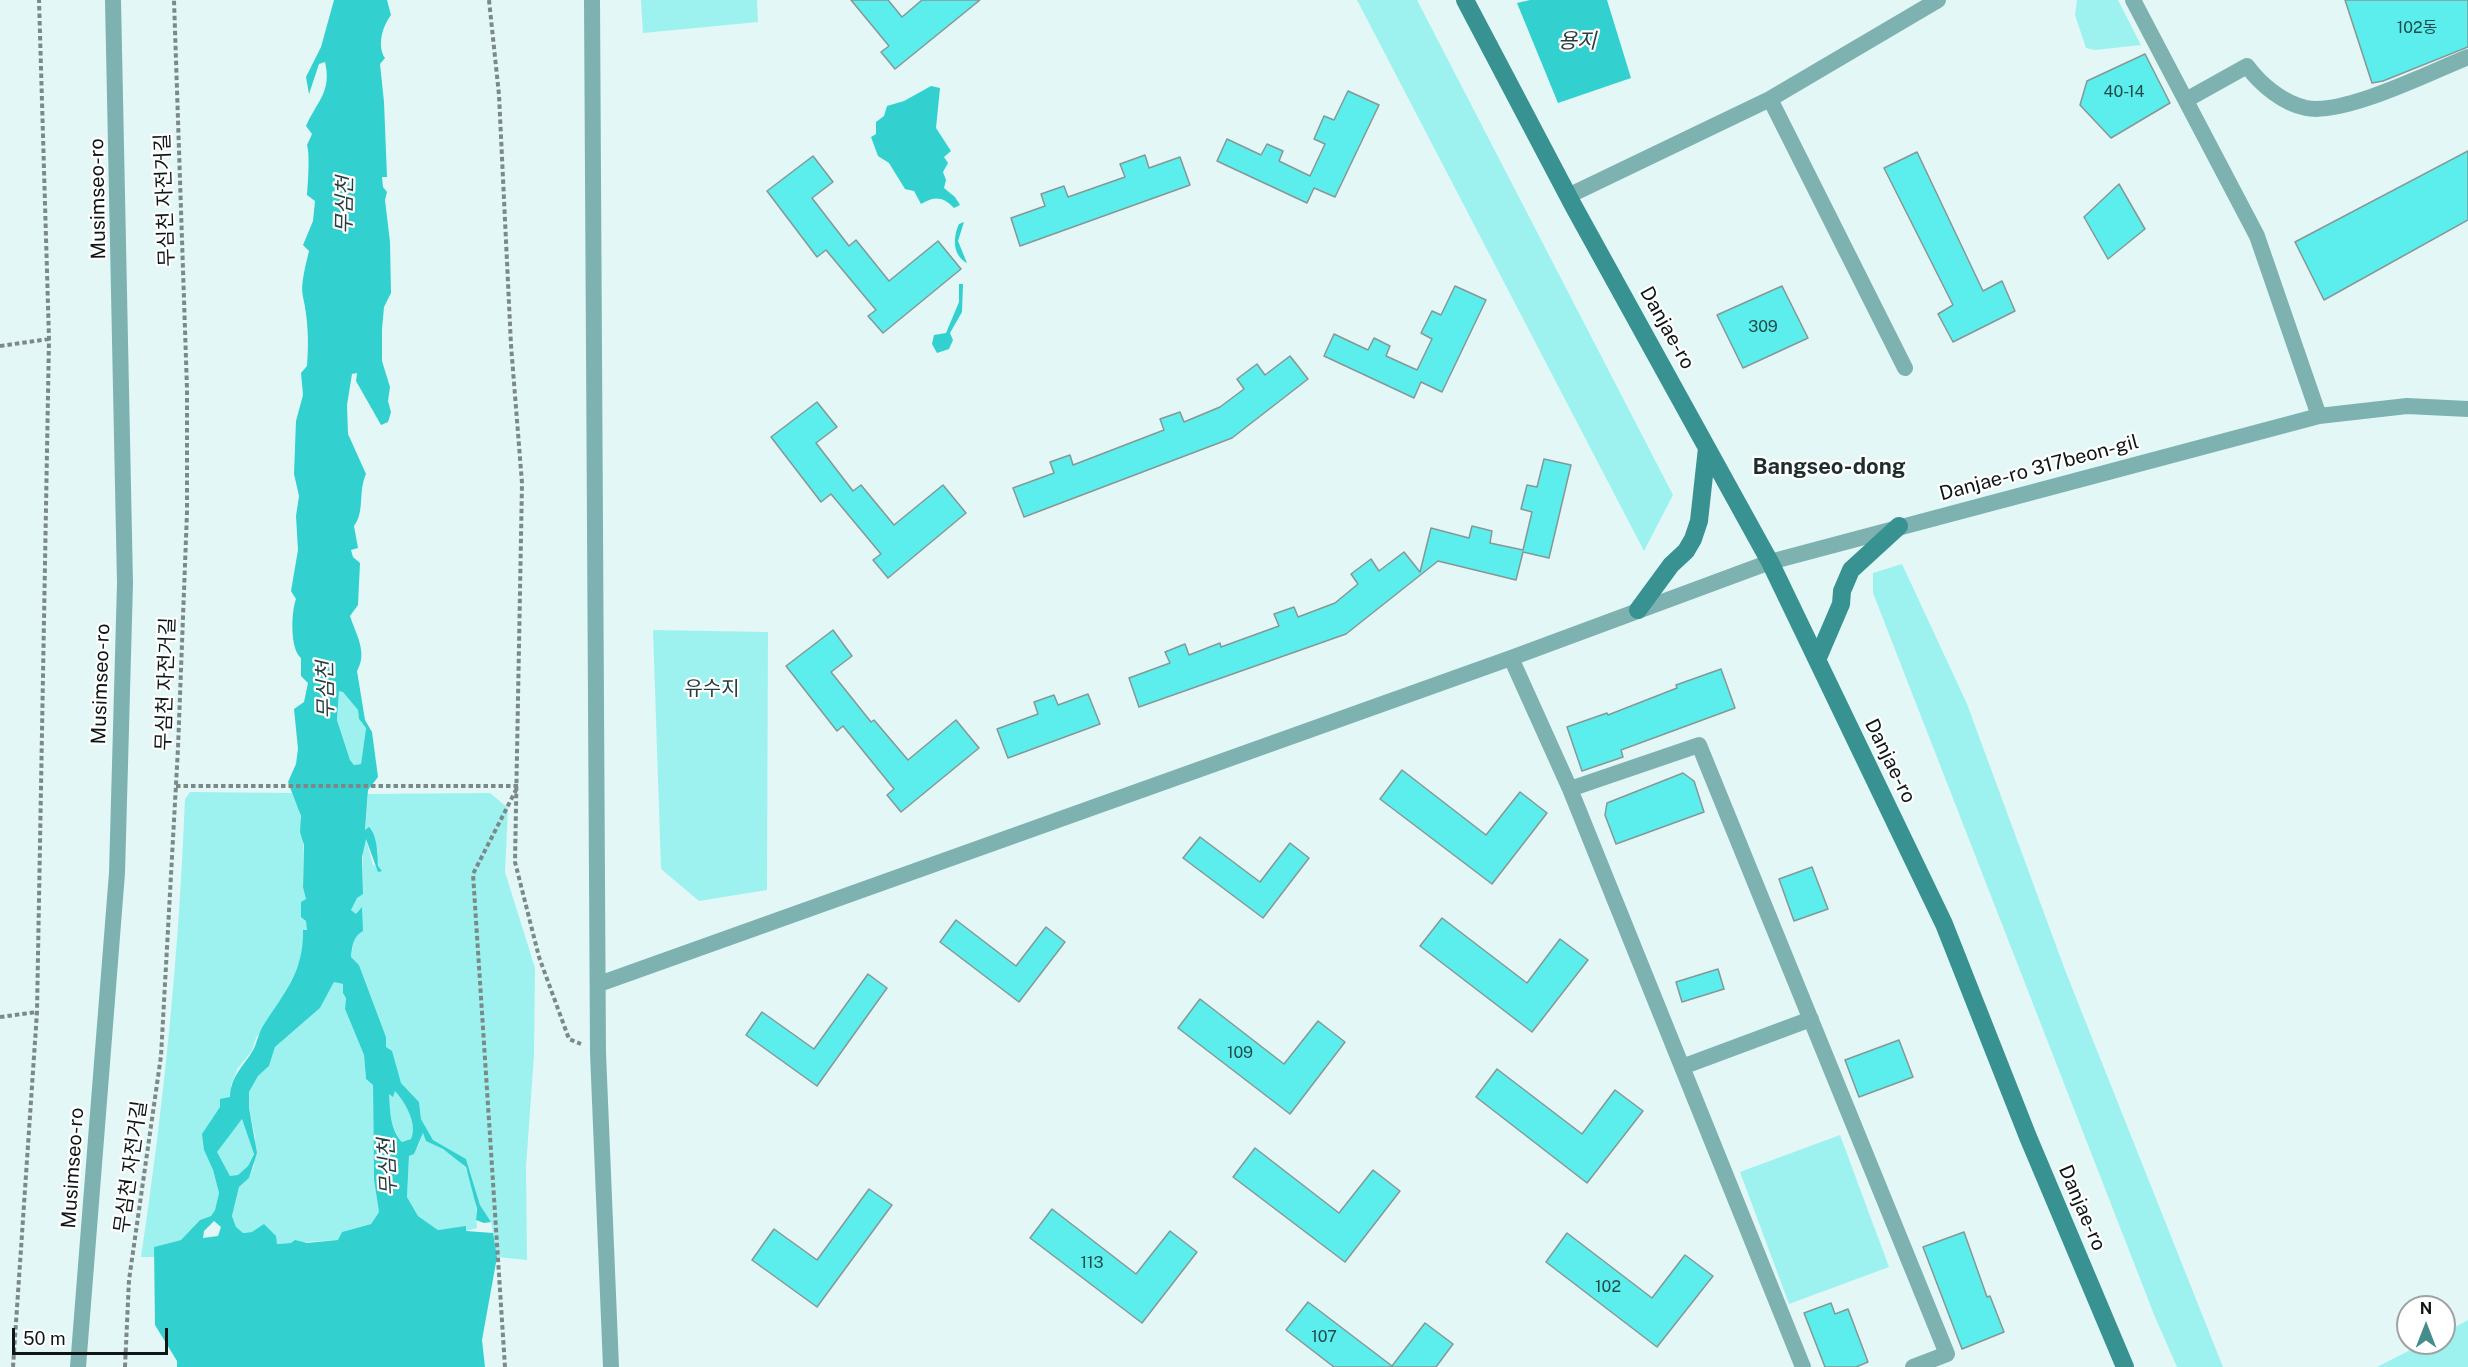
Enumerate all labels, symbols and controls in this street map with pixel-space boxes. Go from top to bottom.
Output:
house number: 102동 [2397,18,2437,38]
water label: 용지 [1558,29,1596,55]
house number: 40-14 [2103,82,2145,102]
street label: 무심천 자전거길 [151,133,179,267]
street label: Musimseo-ro [85,138,111,260]
water label: 무심천 [332,176,358,234]
street label: Danjae-ro [1634,282,1700,374]
house number: 309 [1748,317,1778,337]
street label: Danjae-ro 317beon-gil [1937,430,2141,506]
district label: Bangseo-dong [1752,454,1906,480]
street label: 무심천 자전거길 [152,617,180,751]
street label: Musimseo-ro [87,623,115,745]
water label: 무심천 [313,661,339,719]
park label: 유수지 [684,677,740,701]
street label: Danjae-ro [1859,715,1921,807]
house number: 109 [1227,1043,1253,1063]
street label: 무심천 자전거길 [110,1099,152,1235]
street label: Musimseo-ro [57,1107,89,1229]
water label: 무심천 [374,1137,402,1197]
street label: Danjae-ro [2053,1162,2111,1254]
house number: 113 [1080,1253,1104,1273]
house number: 102 [1595,1277,1621,1297]
north arrow [2396,1295,2456,1355]
text: N [2420,1299,2432,1318]
scale bar [15,1316,171,1354]
house number: 107 [1311,1327,1337,1347]
text: 50 m [23,1328,66,1349]

